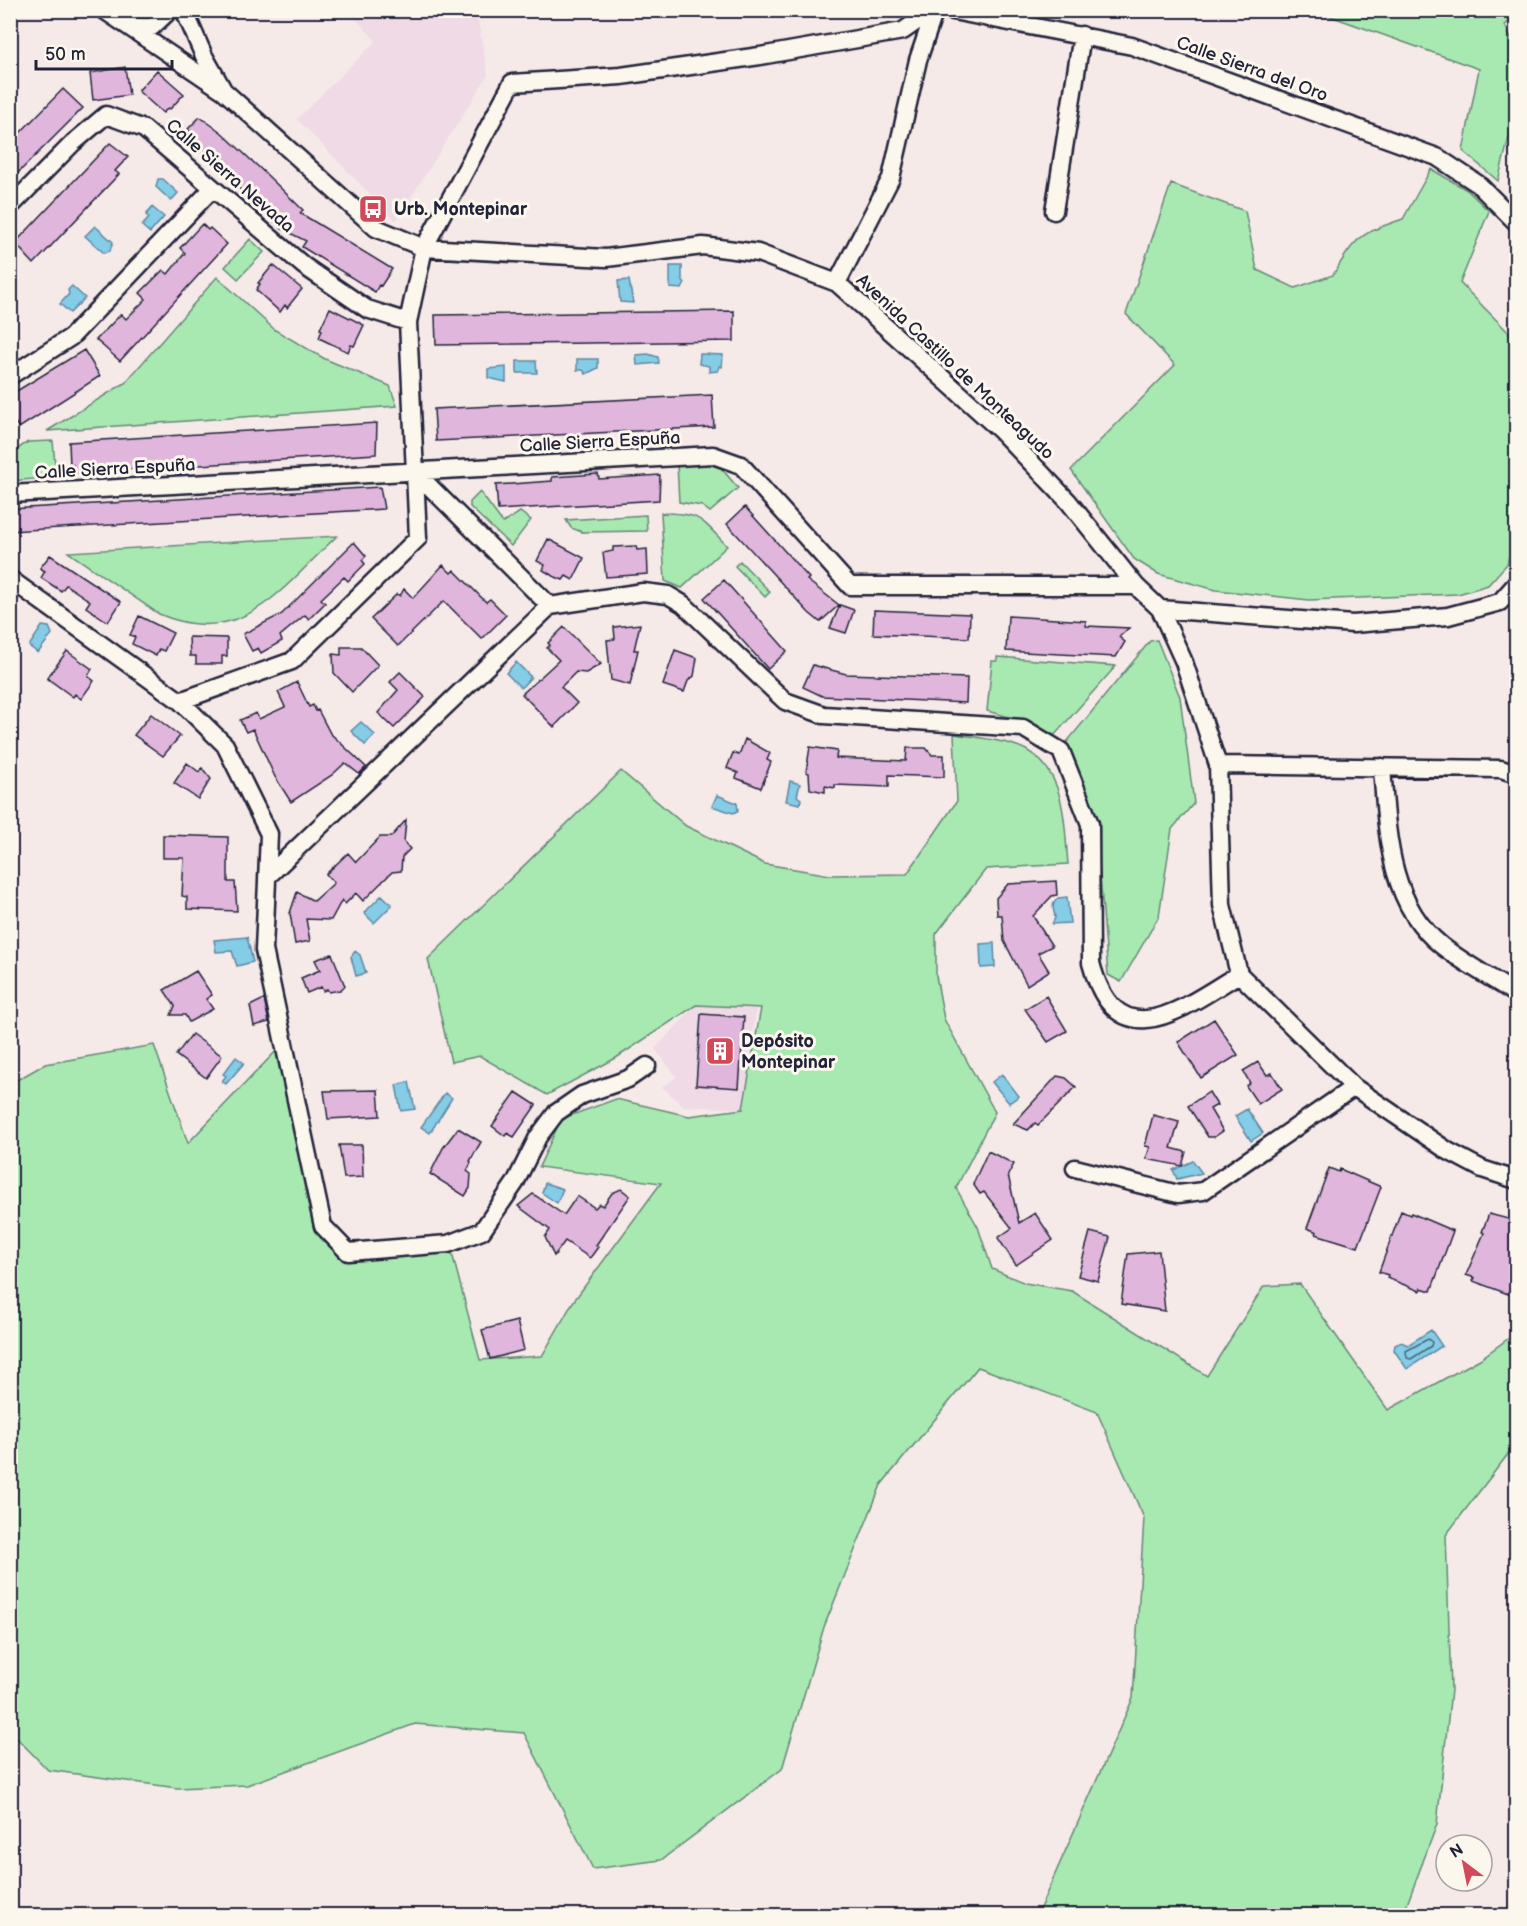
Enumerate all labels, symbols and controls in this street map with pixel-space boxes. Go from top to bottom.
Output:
street label: Calle Sierra del Oro [1173,32,1331,106]
scale bar [36,33,172,71]
text: 50 m [45,44,86,65]
street label: Calle Sierra Nevada [162,115,298,237]
bus stop icon: Urb. Montepinar [357,193,389,225]
place label: Urb. Montepinar [394,199,528,220]
street label: Avenida Castillo de Monteagudo [852,270,1058,464]
street label: Calle Sierra Espuña [519,427,681,457]
street label: Calle Sierra Espuña [34,454,196,484]
place label: Depósito Montepinar [741,1031,836,1073]
building icon: Depósito Montepinar [704,1035,736,1067]
north arrow [1434,1833,1494,1893]
text: N [1447,1840,1467,1863]

